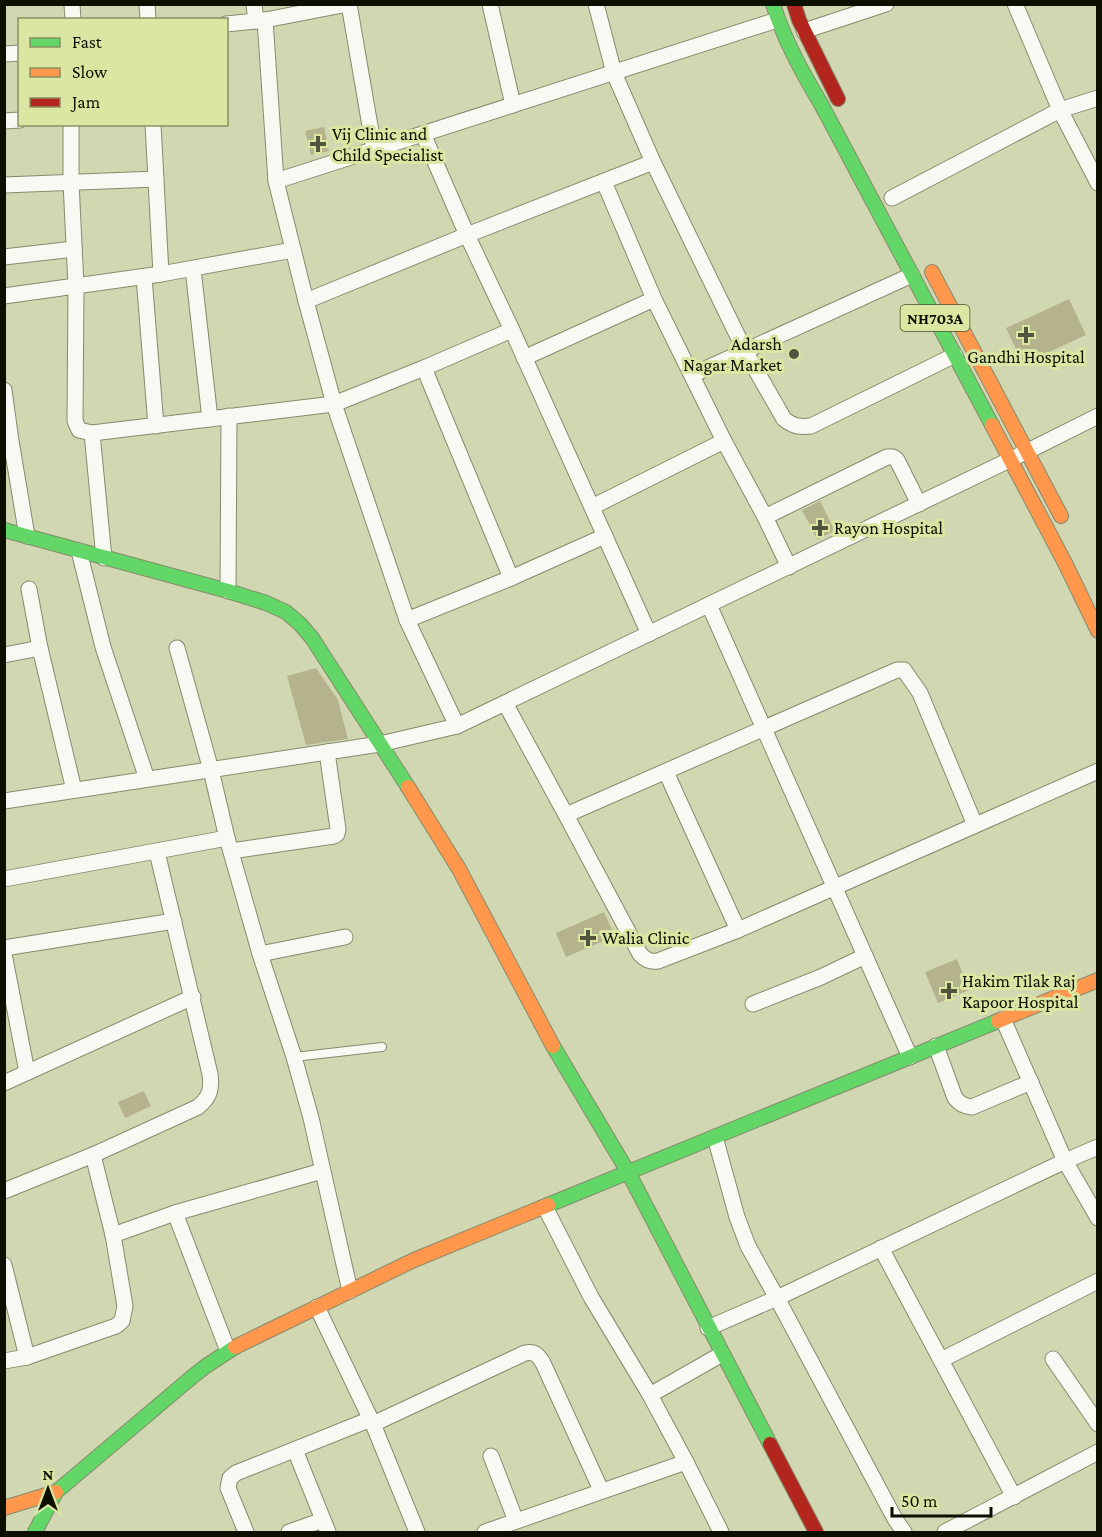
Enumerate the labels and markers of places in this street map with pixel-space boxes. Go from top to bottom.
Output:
place label: Vij Clinic and Child Specialist [332,124,444,165]
marker: Vij Clinic and Child Specialist [309,135,327,153]
marker: Gandhi Hospital [1017,326,1035,344]
place label: Adarsh Nagar Market [683,334,783,375]
marker: Adarsh Nagar Market [787,347,801,361]
place label: Gandhi Hospital [967,347,1085,367]
place label: Rayon Hospital [834,518,943,538]
marker: Rayon Hospital [811,519,829,537]
place label: Walia Clinic [602,928,690,948]
marker: Walia Clinic [579,929,597,947]
place label: Hakim Tilak Raj Kapoor Hospital [962,971,1079,1012]
marker: Hakim Tilak Raj Kapoor Hospital [940,982,958,1000]

